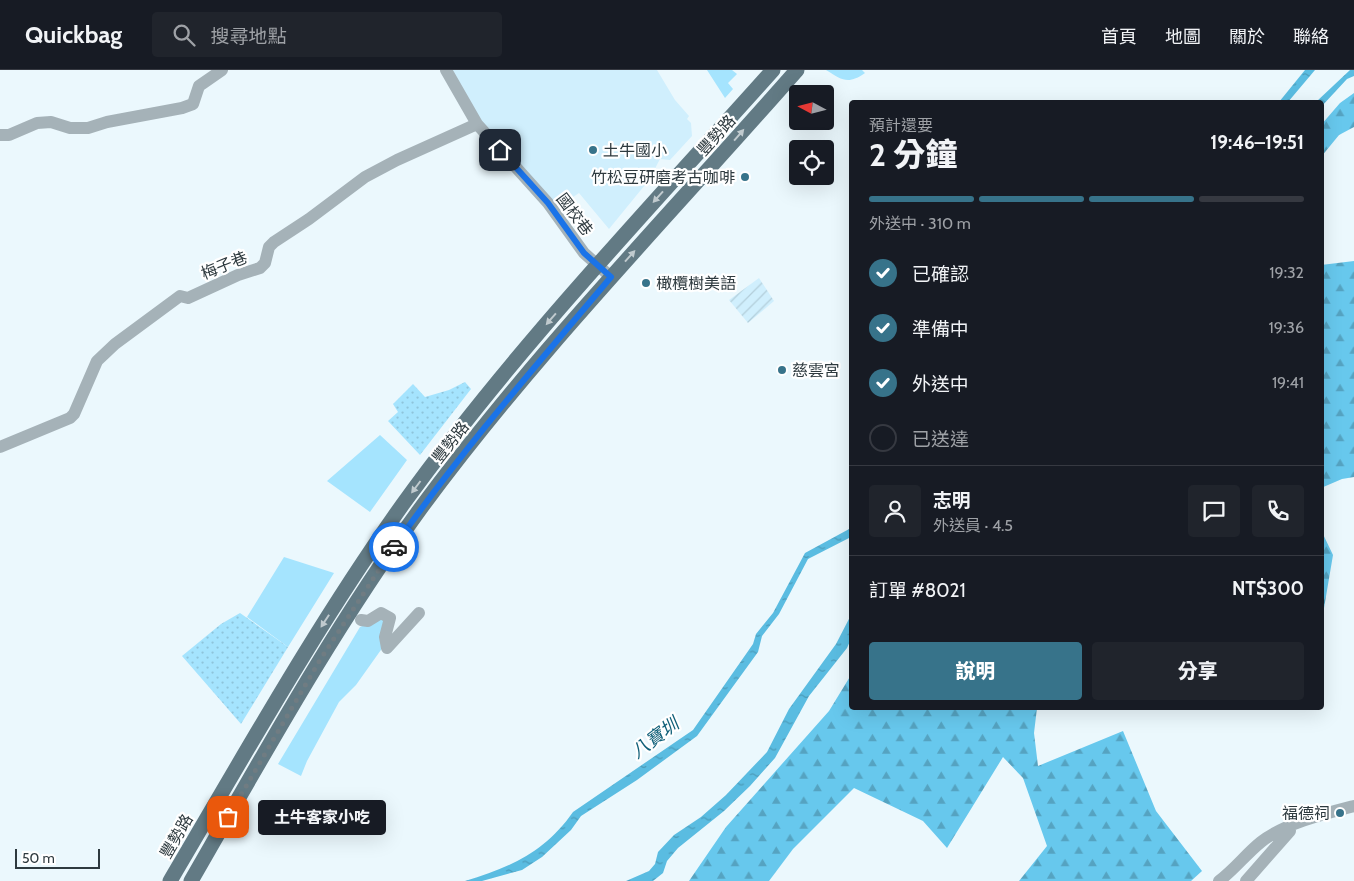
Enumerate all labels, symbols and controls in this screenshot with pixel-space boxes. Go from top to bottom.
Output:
search box [152,12,502,57]
text: Quickbag [25,20,122,49]
icon: search [170,21,198,49]
text: 搜尋地點 [210,25,286,48]
text: 首頁 [1101,26,1137,48]
text: 地圖 [1165,26,1201,48]
text: 關於 [1229,26,1265,48]
text: 聯絡 [1293,26,1329,48]
north arrow [789,85,834,130]
map controls [789,85,834,185]
street label: 豐勢路 [693,111,739,160]
text: 預計還要 [869,116,933,135]
pin [479,129,521,171]
one-way arrow [734,129,745,142]
text: 19:46–19:51 [1210,131,1304,154]
text: 2 分鐘 [869,135,957,174]
icon: home [486,136,514,164]
button: locate [789,140,834,185]
place label: 土牛國小 [603,141,667,160]
marker: 土牛國小 [587,144,599,156]
place label: 竹松豆研磨考古咖啡 [591,168,735,187]
marker: 竹松豆研磨考古咖啡 [739,171,751,183]
street label: 國校巷 [553,189,597,239]
one-way arrow [652,191,664,203]
text: 外送中 · 310 m [869,214,971,233]
street label: 梅子巷 [198,248,250,283]
one-way arrow [624,250,636,262]
icon: check [869,259,897,287]
text: 已確認 [912,263,969,286]
text: 19:32 [1269,263,1304,282]
place label: 橄欖樹美語 [656,274,736,293]
marker: 橄欖樹美語 [640,277,652,289]
one-way arrow [545,313,556,326]
icon: check [869,314,897,342]
text: 準備中 [912,318,969,341]
text: 19:36 [1269,318,1304,337]
place label: 慈雲宮 [792,361,840,380]
marker: 慈雲宮 [776,364,788,376]
icon: check [869,369,897,397]
text: 外送中 [912,373,969,396]
text: 19:41 [1272,373,1304,392]
street label: 豐勢路 [428,418,473,467]
text: 已送達 [912,428,969,451]
one-way arrow [411,480,421,494]
button: person [869,485,921,537]
button: chat [1188,485,1240,537]
button: phone [1252,485,1304,537]
text: 志明 [933,489,971,512]
text: 外送員 · 4.5 [933,516,1013,535]
courier [369,522,419,572]
icon: car [380,533,408,561]
text: NT$300 [1232,577,1304,600]
text: 訂單 #8021 [869,579,966,602]
one-way arrow [320,615,330,628]
button: 說明 [869,642,1082,700]
button: 分享 [1092,642,1304,700]
water label: 八寶圳 [627,711,686,763]
pin [207,796,249,838]
callout: 土牛客家小吃 [258,800,386,834]
icon: bag [214,803,242,831]
place label: 福德祠 [1282,804,1330,823]
marker: 福德祠 [1334,807,1346,819]
text: 土牛客家小吃 [274,808,370,827]
street label: 豐勢路 [156,811,197,862]
scale bar [15,846,100,869]
text: 50 m [22,849,55,867]

